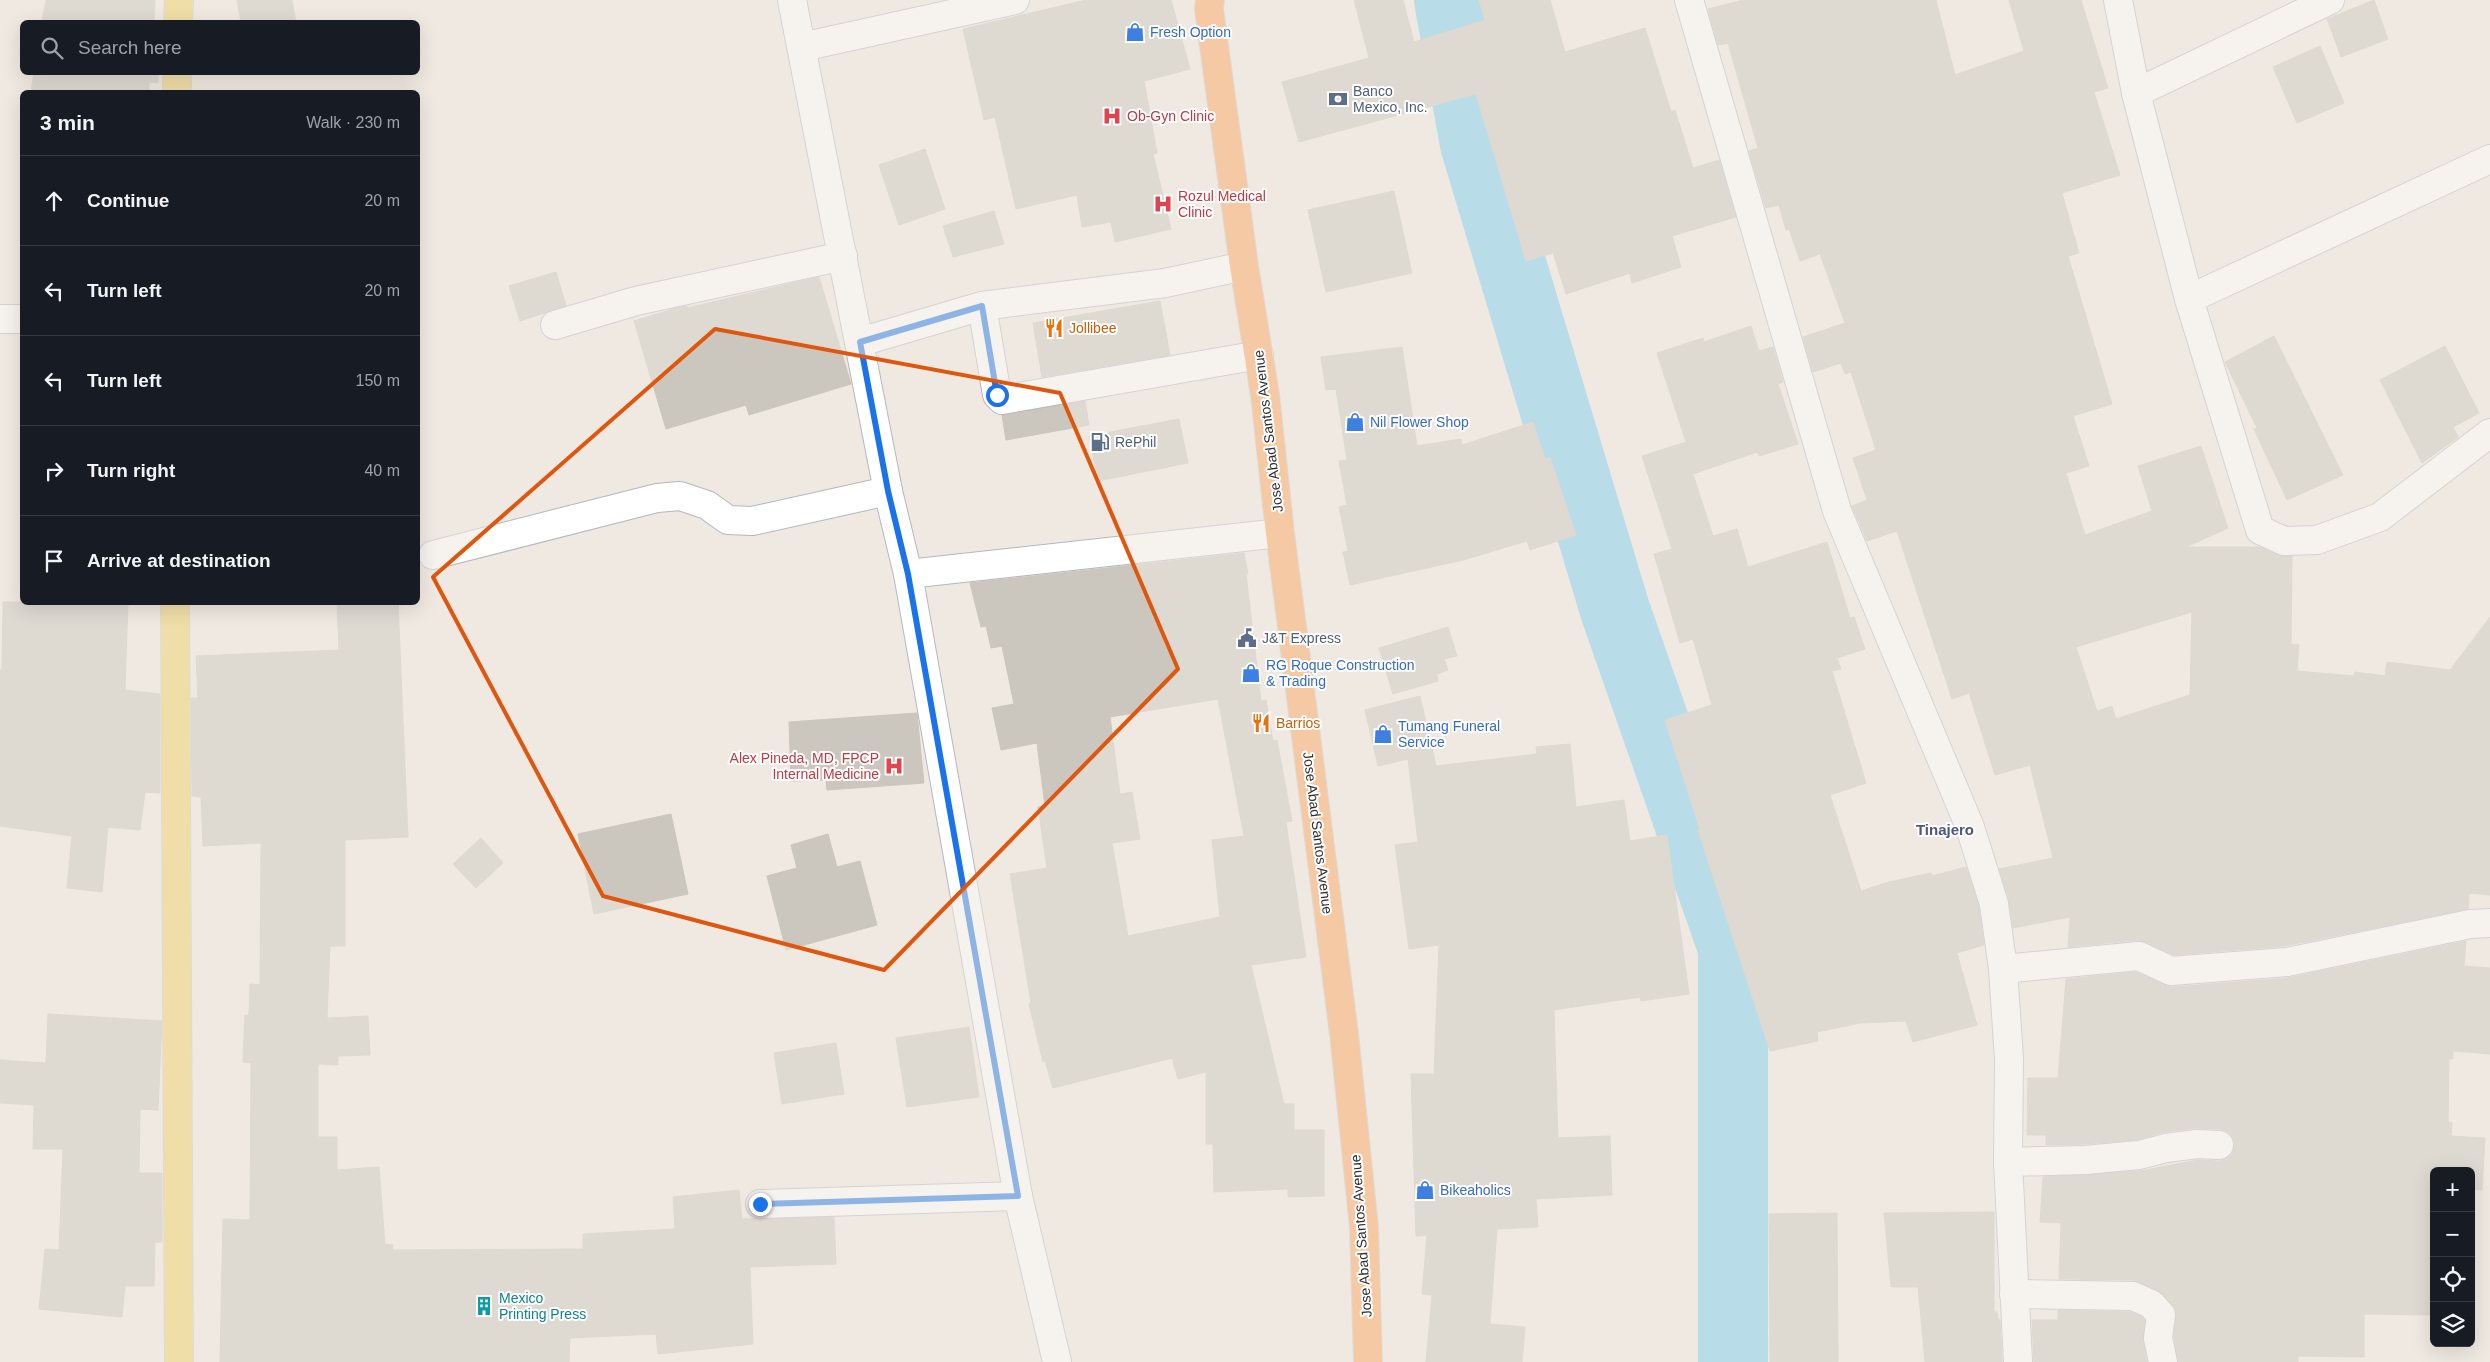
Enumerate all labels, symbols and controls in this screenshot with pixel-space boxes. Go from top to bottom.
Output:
search box [20,20,420,75]
shop icon: Fresh Option [1124,21,1146,43]
place label: Fresh Option [1150,24,1231,40]
icon: search [38,34,66,62]
text: Search here [78,37,182,58]
place label: Banco Mexico, Inc. [1353,83,1428,115]
bank icon: Banco Mexico, Inc. [1327,88,1349,110]
hospital icon: Ob-Gyn Clinic [1101,105,1123,127]
place label: Ob-Gyn Clinic [1127,108,1214,124]
text: 3 min [40,111,95,134]
text: Walk · 230 m [306,114,400,131]
icon: ahead [40,187,68,215]
place label: Rozul Medical Clinic [1178,188,1266,220]
text: Continue [87,190,169,211]
text: 20 m [364,192,400,209]
hospital icon: Rozul Medical Clinic [1152,193,1174,215]
icon: left [40,277,68,305]
text: Turn left [87,280,162,301]
text: 20 m [364,282,400,299]
restaurant icon: Jollibee [1043,317,1065,339]
place label: Jollibee [1069,320,1117,336]
street label: Jose Abad Santos Avenue [1250,349,1286,513]
icon: left [40,367,68,395]
text: Turn left [87,370,162,391]
text: 150 m [356,372,400,389]
route start [986,384,1009,407]
shop icon: Nil Flower Shop [1344,411,1366,433]
place label: Nil Flower Shop [1370,414,1469,430]
fuel station icon: RePhil [1089,431,1111,453]
place label: RePhil [1115,434,1156,450]
icon: right [40,457,68,485]
text: Turn right [87,460,175,481]
text: 40 m [364,462,400,479]
icon: arrive [40,547,68,575]
text: Arrive at destination [87,550,271,571]
public building icon: J&T Express [1236,627,1258,649]
place label: J&T Express [1262,630,1341,646]
place label: RG Roque Construction & Trading [1266,657,1415,689]
shop icon: RG Roque Construction & Trading [1240,662,1262,684]
restaurant icon: Barrios [1250,712,1272,734]
place label: Barrios [1276,715,1320,731]
place label: Tumang Funeral Service [1398,718,1500,750]
shop icon: Tumang Funeral Service [1372,723,1394,745]
place label: Alex Pineda, MD, FPCP Internal Medicine [730,750,879,782]
street label: Jose Abad Santos Avenue [1300,751,1336,915]
hospital icon: Alex Pineda, MD, FPCP Internal Medicine [883,755,905,777]
district label: Tinajero [1916,821,1974,838]
street label: Jose Abad Santos Avenue [1347,1154,1375,1318]
map controls [2430,1167,2475,1347]
button: + [2430,1167,2475,1212]
shop icon: Bikeaholics [1414,1179,1436,1201]
place label: Bikeaholics [1440,1182,1511,1198]
route end [749,1193,772,1216]
button: − [2430,1212,2475,1257]
button: locate [2430,1257,2475,1302]
place label: Mexico Printing Press [499,1290,586,1322]
building icon: Mexico Printing Press [473,1295,495,1317]
button: layers [2430,1302,2475,1347]

